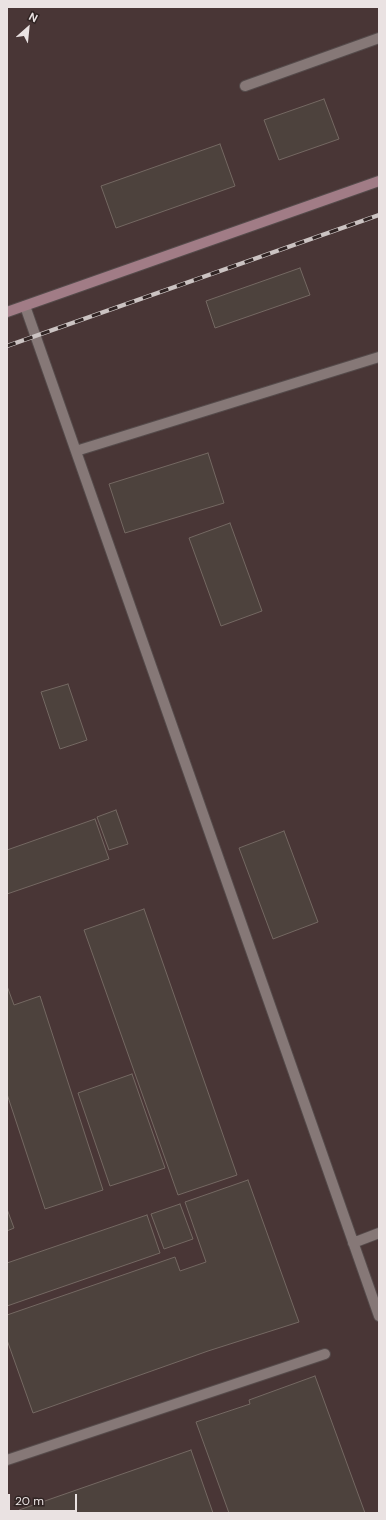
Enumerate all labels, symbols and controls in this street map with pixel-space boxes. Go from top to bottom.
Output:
north arrow [8,8,48,48]
text: N [27,9,40,25]
scale bar [10,1486,79,1512]
text: 20 m [15,1493,44,1509]

